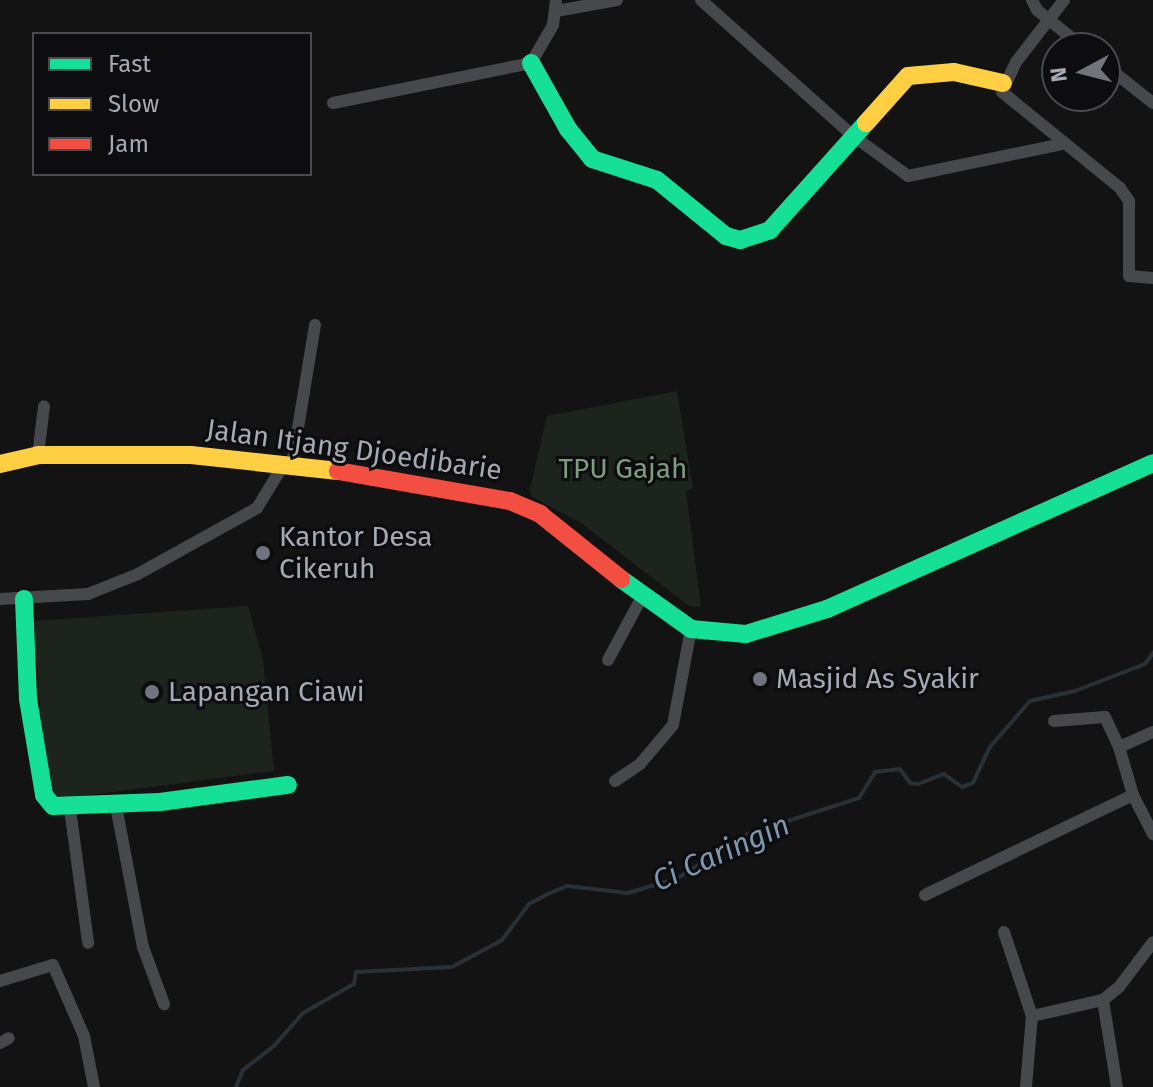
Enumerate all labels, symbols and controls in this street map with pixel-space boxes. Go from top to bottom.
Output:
legend [32,32,312,176]
north arrow [1041,32,1121,112]
text: Fast [108,50,151,78]
text: N [1044,66,1073,84]
text: Slow [108,90,159,118]
text: Jam [108,130,149,158]
street label: Jalan Itjang Djoedibarie [204,413,504,487]
park label: TPU Gajah [559,452,687,486]
place label: Kantor Desa Cikeruh [279,520,433,586]
marker: Kantor Desa Cikeruh [254,544,272,562]
place label: Masjid As Syakir [776,662,979,696]
marker: Masjid As Syakir [751,670,769,688]
place label: Lapangan Ciawi [168,675,365,709]
marker: Lapangan Ciawi [143,683,161,701]
water label: Ci Caringin [647,807,795,899]

